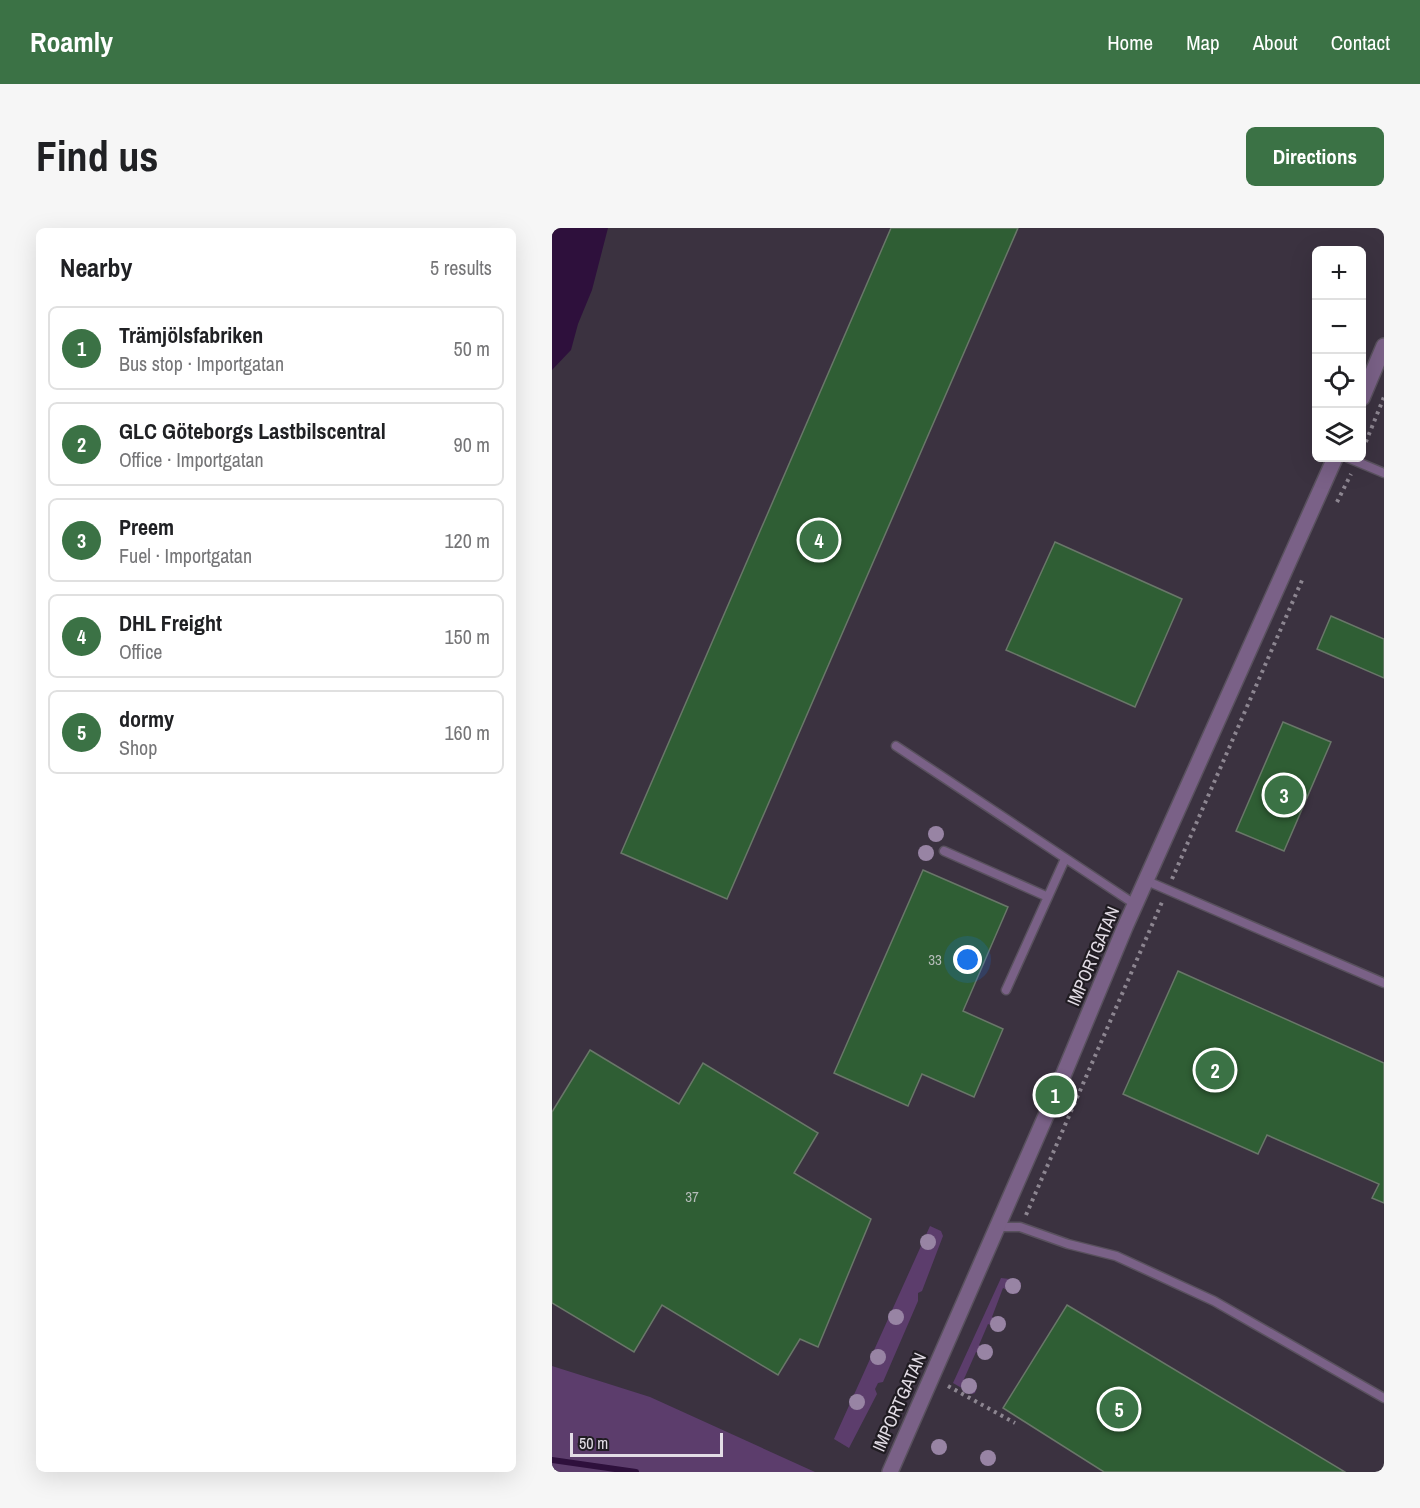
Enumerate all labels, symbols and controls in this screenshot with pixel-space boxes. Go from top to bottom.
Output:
text: Roamly [30,23,113,61]
text: Home [1107,28,1153,57]
text: Map [1186,28,1220,57]
text: About [1253,28,1298,57]
text: Contact [1331,28,1390,57]
button: Directions [1246,127,1384,186]
text: Find us [36,128,158,184]
map controls [1312,246,1366,462]
button: + [1312,246,1366,300]
text: Nearby [60,250,132,285]
text: 5 results [430,254,492,281]
button: − [1312,300,1366,354]
text: Trämjölsfabriken [119,320,263,350]
text: 1 [77,335,86,362]
text: 50 m [454,335,490,362]
text: Bus stop · Importgatan [119,350,284,377]
button: locate [1312,354,1366,408]
button: layers [1312,408,1366,462]
text: GLC Göteborgs Lastbilscentral [119,416,386,446]
text: 2 [77,431,86,458]
text: 90 m [454,431,490,458]
text: Office · Importgatan [119,446,264,473]
text: Preem [119,512,174,542]
pin: 4 [800,518,838,562]
text: 3 [77,527,86,554]
text: 120 m [444,527,490,554]
text: Fuel · Importgatan [119,542,252,569]
text: DHL Freight [119,608,222,638]
text: 4 [77,623,86,650]
text: 150 m [444,623,490,650]
text: Office [119,638,162,665]
text: dormy [119,704,174,734]
text: 5 [77,719,86,746]
text: 160 m [444,719,490,746]
text: Shop [119,734,157,761]
pin: 3 [1264,772,1304,818]
street label: IMPORTGATAN [1061,902,1125,1010]
your location [953,945,982,974]
house number: 33 [928,949,942,970]
pin: 2 [1196,1048,1234,1092]
pin: 1 [1036,1072,1074,1118]
house number: 37 [685,1186,699,1207]
street label: IMPORTGATAN [866,1349,932,1455]
pin: 5 [1100,1386,1138,1432]
scale bar [570,1430,723,1458]
text: 50 m [579,1432,608,1454]

